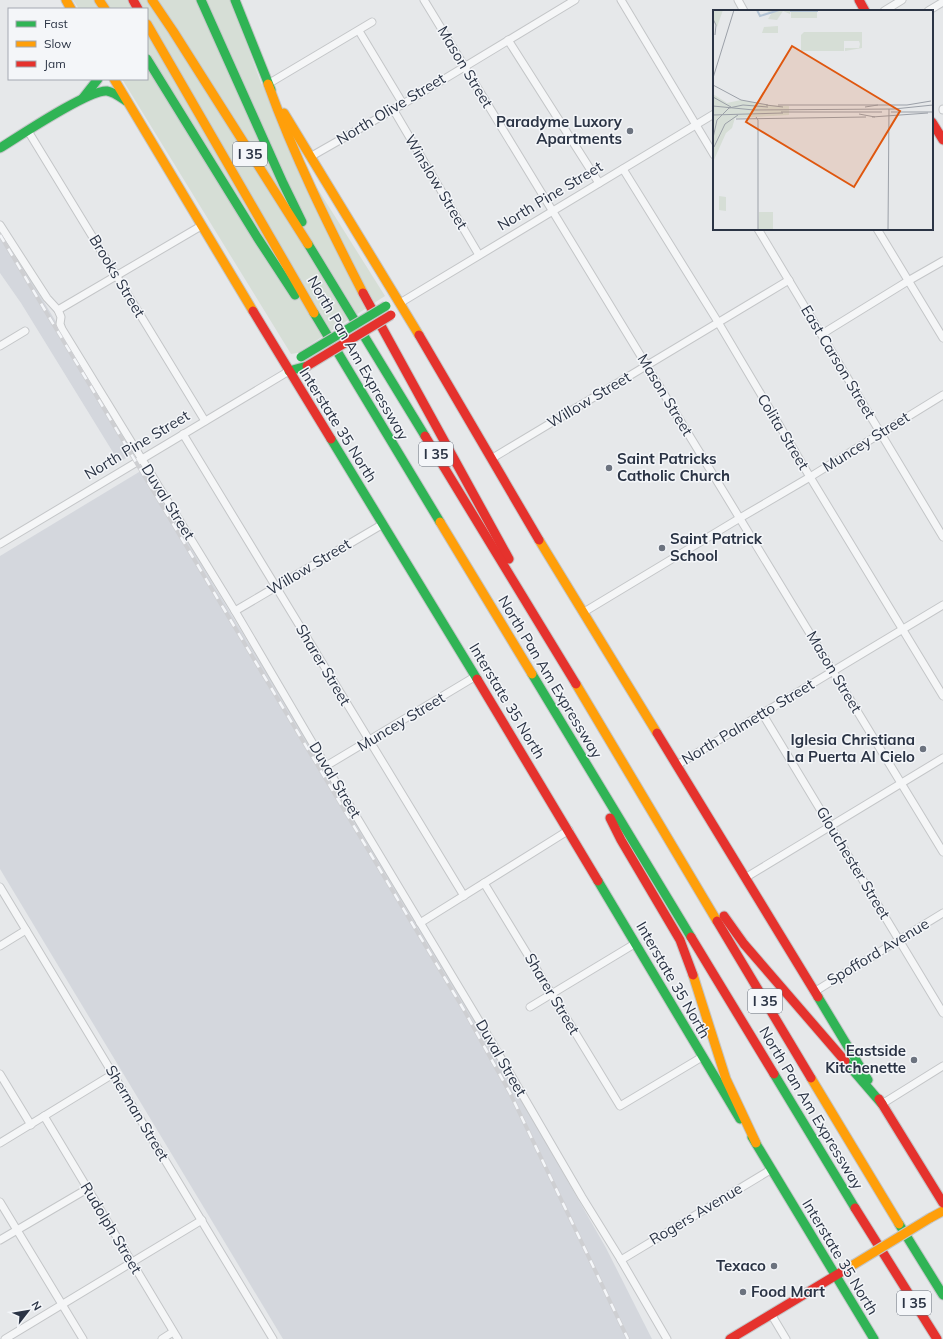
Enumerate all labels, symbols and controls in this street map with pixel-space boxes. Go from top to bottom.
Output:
legend [8,8,148,80]
inset map [713,10,933,230]
text: Fast [44,16,68,31]
street label: Mason Street [434,22,497,111]
text: Slow [44,36,72,51]
text: Jam [44,56,66,71]
street label: North Olive Street [333,69,449,149]
place label: Paradyme Luxory Apartments [496,112,623,148]
marker: Paradyme Luxory Apartments [625,126,635,136]
street label: Winslow Street [401,131,472,232]
road number: I 35 [233,142,267,166]
street label: North Pine Street [494,157,606,234]
street label: Brooks Street [85,231,150,321]
street label: North Pan Am Expressway [304,272,413,443]
street label: East Carson Street [797,302,880,422]
street label: Mason Street [634,350,697,439]
street label: Interstate 35 North [295,364,381,486]
street label: Willow Street [543,367,634,432]
street label: Colita Street [753,390,813,473]
street label: North Pine Street [81,406,193,483]
street label: Muncey Street [819,407,913,476]
road number: I 35 [419,442,453,466]
place label: Saint Patricks Catholic Church [617,449,730,485]
street label: Duval Street [138,460,199,543]
marker: Saint Patricks Catholic Church [604,463,614,473]
place label: Saint Patrick School [670,529,763,565]
street label: Willow Street [263,534,354,599]
marker: Saint Patrick School [657,543,667,553]
street label: North Pan Am Expressway [494,592,607,762]
street label: Sharer Street [292,621,355,709]
street label: Mason Street [803,627,866,716]
street label: Interstate 35 North [465,639,550,762]
street label: North Palmetto Street [678,675,817,769]
street label: Muncey Street [353,688,448,755]
place label: Iglesia Christiana La Puerta Al Cielo [786,730,915,766]
street label: Duval Street [305,738,366,821]
marker: Iglesia Christiana La Puerta Al Cielo [918,744,928,754]
street label: Glouchester Street [812,803,894,922]
street label: Spofford Avenue [823,914,932,989]
street label: Interstate 35 North [632,918,715,1042]
street label: Sharer Street [521,950,584,1038]
road number: I 35 [748,989,782,1013]
street label: Duval Street [472,1016,531,1100]
street label: North Pan Am Expressway [755,1023,868,1193]
place label: Eastside Kitchenette [825,1041,906,1077]
marker: Eastside Kitchenette [909,1055,919,1065]
street label: Sherman Street [101,1062,173,1164]
street label: Rogers Avenue [646,1178,746,1249]
street label: Rudolph Street [77,1179,146,1277]
street label: Interstate 35 North [798,1195,883,1318]
place label: Texaco [716,1256,766,1275]
marker: Texaco [769,1261,779,1271]
place label: Food Mart [751,1282,825,1301]
marker: Food Mart [738,1287,748,1297]
north arrow [8,1291,48,1331]
road number: I 35 [897,1291,931,1315]
text: N [28,1299,45,1313]

